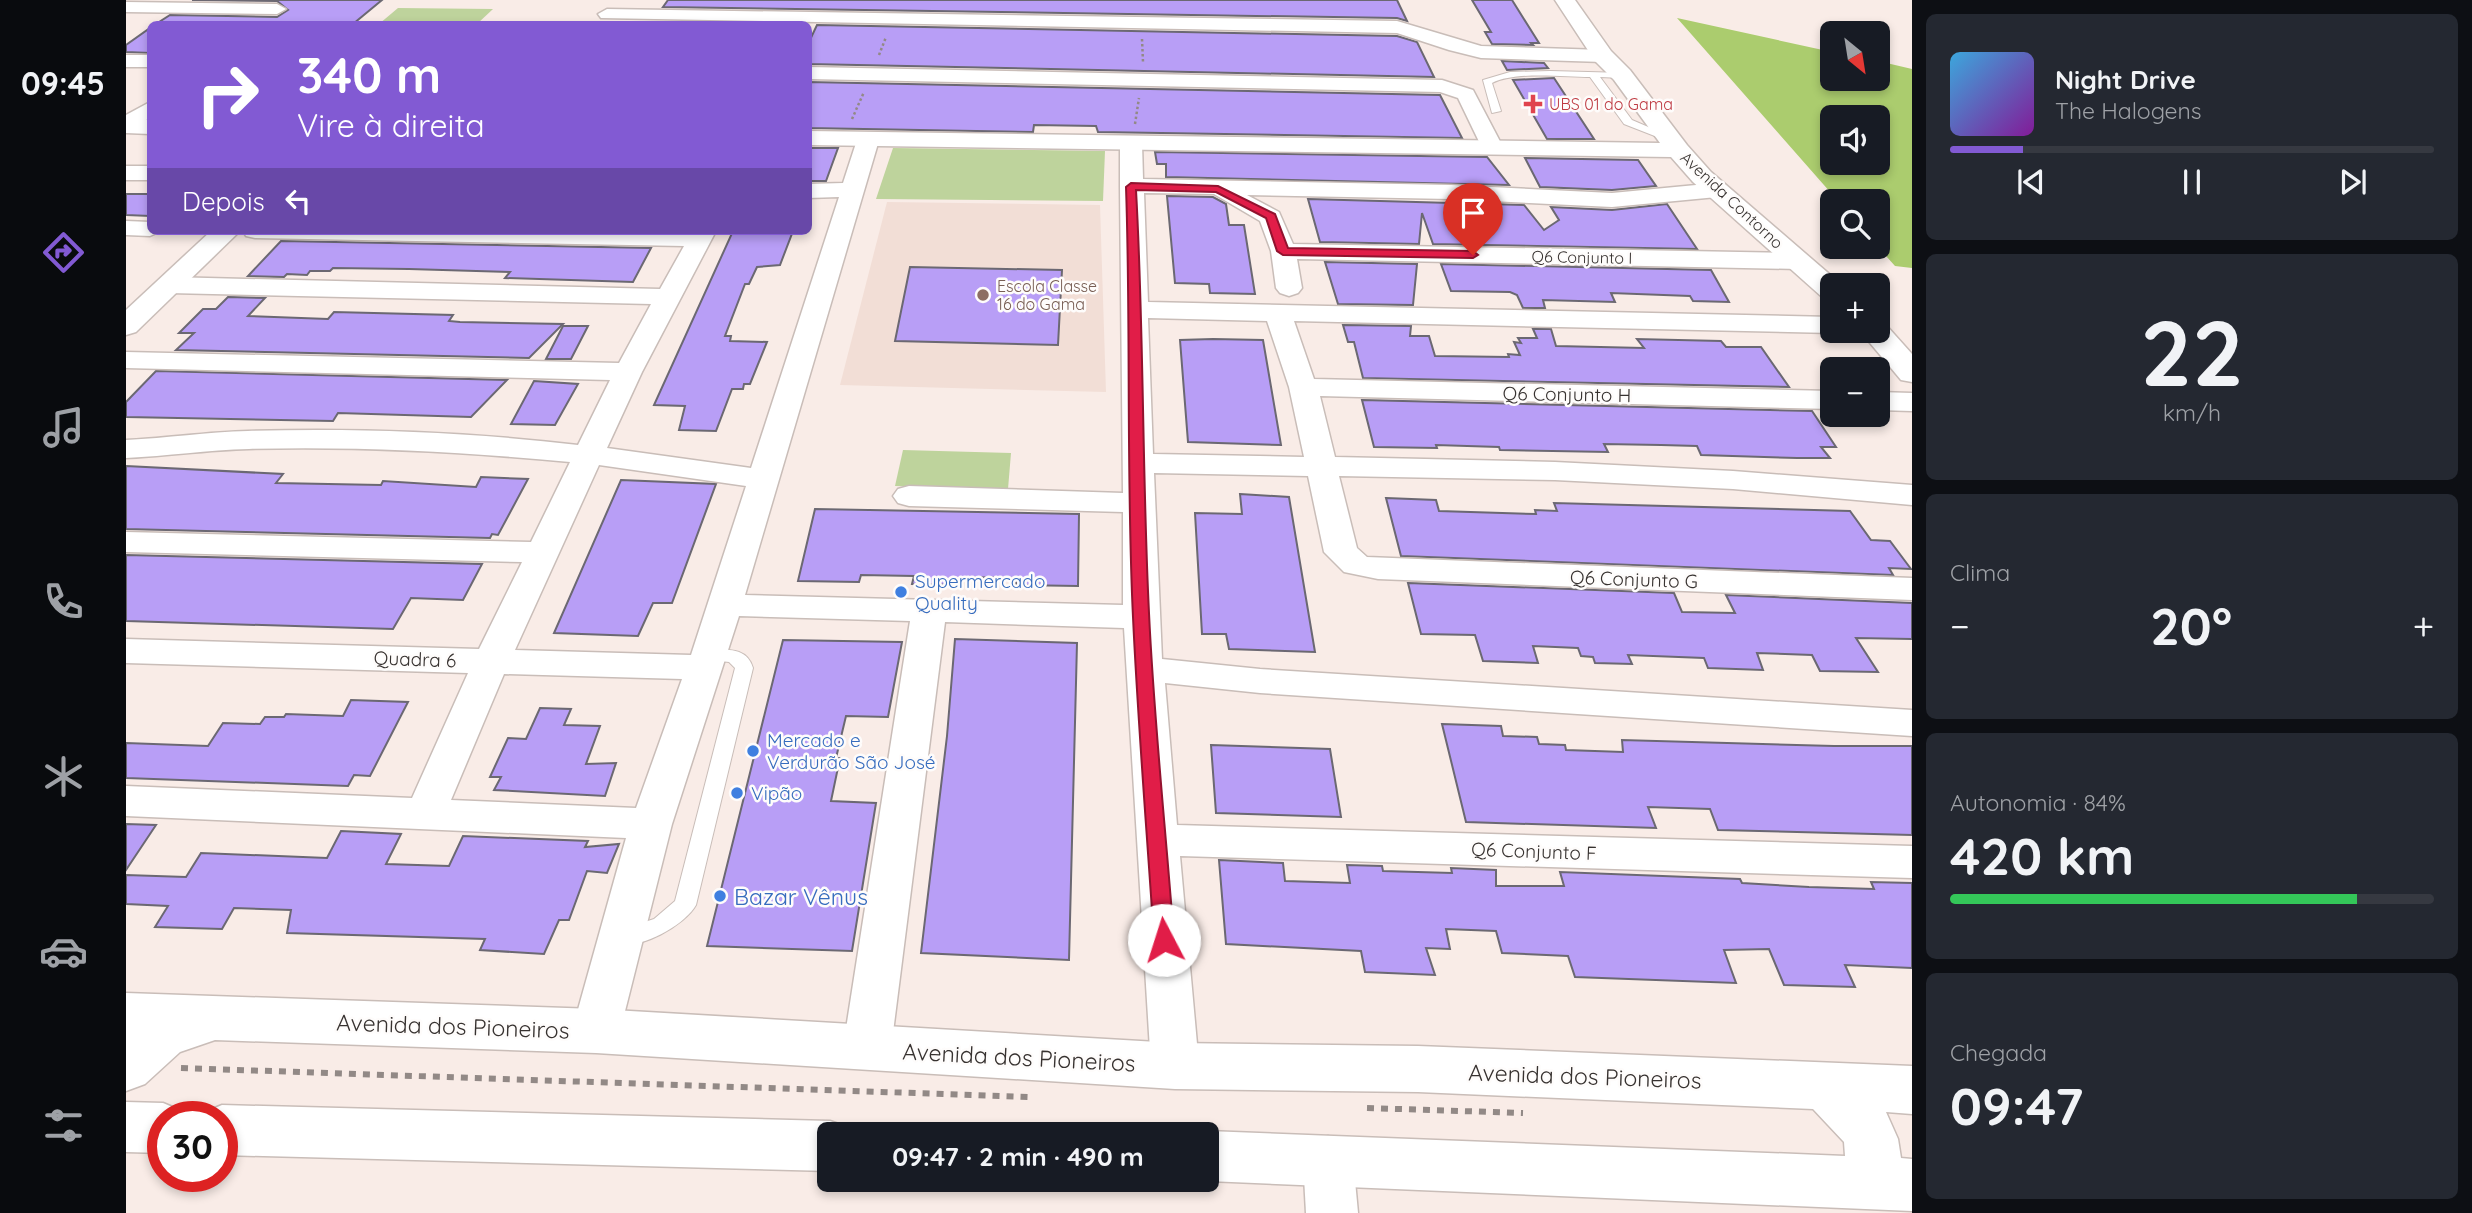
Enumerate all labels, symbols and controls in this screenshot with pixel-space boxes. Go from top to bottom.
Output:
north arrow [1820,21,1890,91]
map controls [1820,21,1890,427]
text: 340 m [297,44,441,105]
icon: right [182,49,273,140]
text: 09:45 [21,63,105,103]
text: Night Drive [2055,63,2196,96]
marker: UBS 01 do Gama [1523,94,1543,114]
place label: UBS 01 do Gama [1549,94,1673,114]
text: The Halogens [2055,96,2202,125]
text: Vire à direita [297,105,485,145]
button: sound [1820,105,1890,175]
street label: Avenida Contorno [1676,147,1788,253]
icon: previous [2012,163,2050,201]
icon: pause [2173,163,2211,201]
icon: next [2334,163,2372,201]
icon: left [279,182,317,220]
pin [1443,183,1503,255]
text: Depois [182,185,265,218]
button: search [1820,189,1890,259]
icon: arrive [1454,194,1492,232]
icon: directions [39,228,88,277]
street label: Q6 Conjunto I [1531,246,1633,268]
button: + [1820,273,1890,343]
place label: Escola Classe 16 do Gama [997,276,1097,314]
marker: Escola Classe 16 do Gama [975,287,991,303]
text: 22 [2140,295,2244,409]
button: − [1820,357,1890,427]
street label: Q6 Conjunto H [1502,381,1632,407]
text: km/h [2163,398,2221,427]
icon: music [39,403,88,452]
text: Clima [1950,558,2010,587]
street label: Q6 Conjunto G [1570,565,1698,593]
place label: Supermercado Quality [915,569,1045,615]
icon: phone [39,577,88,626]
marker: Supermercado Quality [893,584,909,600]
text: 20° [2150,593,2232,658]
text: − [1950,602,1970,650]
text: + [2413,602,2434,650]
street label: Quadra 6 [373,646,457,672]
place label: Mercado e Verdurão São José [767,728,936,774]
marker: Mercado e Verdurão São José [745,743,761,759]
icon: climate [39,752,88,801]
place label: Vipão [751,781,802,805]
marker: Vipão [729,785,745,801]
text: Autonomia · 84% [1950,788,2126,817]
text: 420 km [1950,823,2134,888]
street label: Q6 Conjunto F [1471,837,1597,865]
place label: Bazar Vênus [734,882,868,911]
marker: Bazar Vênus [712,888,728,904]
position arrow [1127,903,1201,977]
icon: car [39,927,88,976]
street label: Avenida dos Pioneiros [336,1007,570,1045]
street label: Avenida dos Pioneiros [902,1036,1136,1078]
text: Chegada [1950,1038,2047,1067]
street label: Avenida dos Pioneiros [1468,1057,1702,1095]
text: 09:47 [1950,1073,2083,1138]
icon: filters [39,1101,88,1150]
speed limit sign: 30 [147,1101,238,1192]
text: 09:47 · 2 min · 490 m [892,1140,1144,1173]

